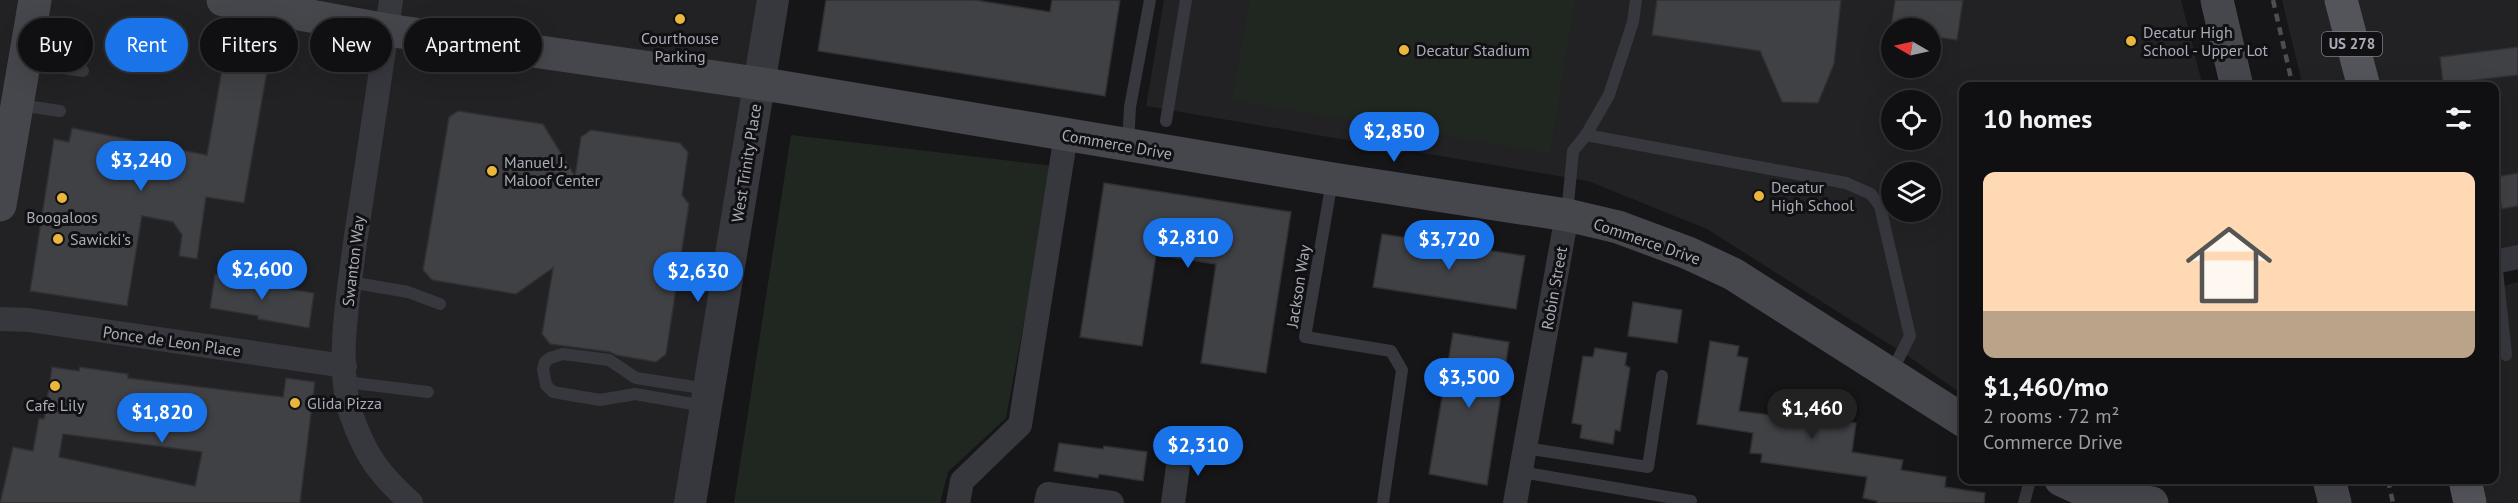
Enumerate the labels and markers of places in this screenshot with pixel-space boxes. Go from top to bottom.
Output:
marker: Courthouse Parking [673,12,687,26]
place label: Decatur High School - Upper Lot [2143,22,2269,60]
place label: Courthouse Parking [641,28,719,66]
marker: Decatur High School - Upper Lot [2124,34,2138,48]
place label: Decatur Stadium [1416,40,1530,60]
marker: Decatur Stadium [1397,43,1411,57]
pin: $2,850 [1345,112,1443,163]
pin: $3,240 [92,141,190,192]
place label: Manuel J. Maloof Center [504,152,600,190]
marker: Manuel J. Maloof Center [485,164,499,178]
place label: Decatur High School [1771,177,1854,215]
marker: Decatur High School [1752,189,1766,203]
marker: Boogaloos [55,191,69,205]
place label: Boogaloos [26,207,98,227]
pin: $2,810 [1139,218,1237,269]
pin: $3,720 [1400,220,1498,271]
place label: Sawicki's [70,229,131,249]
marker: Sawicki's [51,232,65,246]
pin: $2,600 [213,250,311,301]
pin: $2,630 [649,252,747,303]
pin: $3,500 [1420,358,1518,409]
marker: Cafe Lily [48,379,62,393]
pin: $1,460 [1763,389,1861,440]
pin: $1,820 [113,393,211,444]
place label: Glida Pizza [307,393,382,413]
place label: Cafe Lily [26,395,85,415]
marker: Glida Pizza [288,396,302,410]
pin: $2,310 [1149,426,1247,477]

